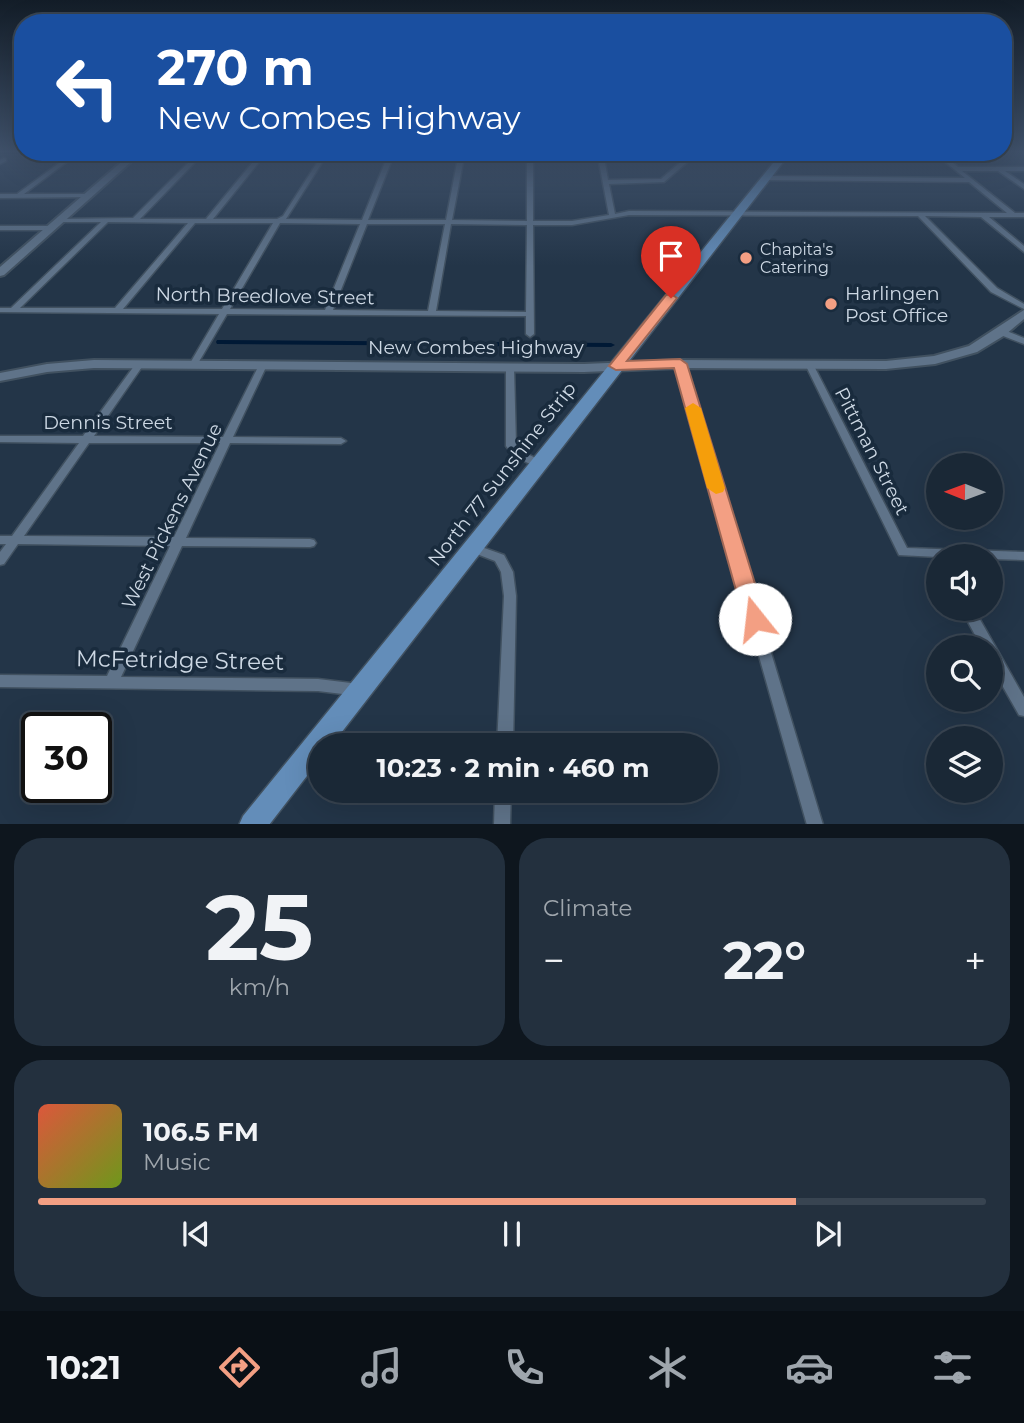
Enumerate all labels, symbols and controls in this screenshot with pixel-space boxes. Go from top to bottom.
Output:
text: 270 m [157,38,314,97]
icon: left [42,42,133,133]
text: New Combes Highway [157,98,521,137]
pin [641,226,701,298]
icon: arrive [652,237,690,275]
place label: Chapita's Catering [760,240,833,277]
marker: Chapita's Catering [738,250,754,266]
place label: Harlingen Post Office [845,282,948,327]
street label: North Breedlove Street [155,283,375,309]
marker: Harlingen Post Office [823,296,839,312]
street label: New Combes Highway [368,336,585,359]
street label: North 77 Sunshine Strip [423,377,581,570]
street label: Pittman Street [830,383,914,519]
street label: Dennis Street [43,411,173,434]
street label: West Pickens Avenue [117,419,227,613]
north arrow [926,453,1003,530]
map controls [926,453,1003,803]
button: sound [926,544,1003,621]
position arrow [718,582,792,656]
button: search [926,635,1003,712]
street label: McFetridge Street [76,644,284,676]
speed limit sign: 30 [21,712,112,803]
button: layers [926,726,1003,803]
text: 10:23 · 2 min · 460 m [376,752,650,784]
text: 25 [206,872,313,983]
text: Climate [543,894,632,922]
text: 22° [723,929,806,992]
text: − [543,937,565,984]
text: + [964,937,986,984]
text: km/h [229,973,290,1001]
text: 106.5 FM [143,1116,259,1148]
text: Music [143,1148,211,1176]
icon: previous [177,1215,215,1253]
icon: pause [493,1215,531,1253]
icon: next [809,1215,847,1253]
icon: directions [215,1343,264,1392]
icon: music [357,1343,406,1392]
icon: phone [500,1343,549,1392]
icon: climate [643,1343,692,1392]
icon: car [785,1343,834,1392]
icon: filters [928,1343,977,1392]
text: 10:21 [47,1348,121,1387]

